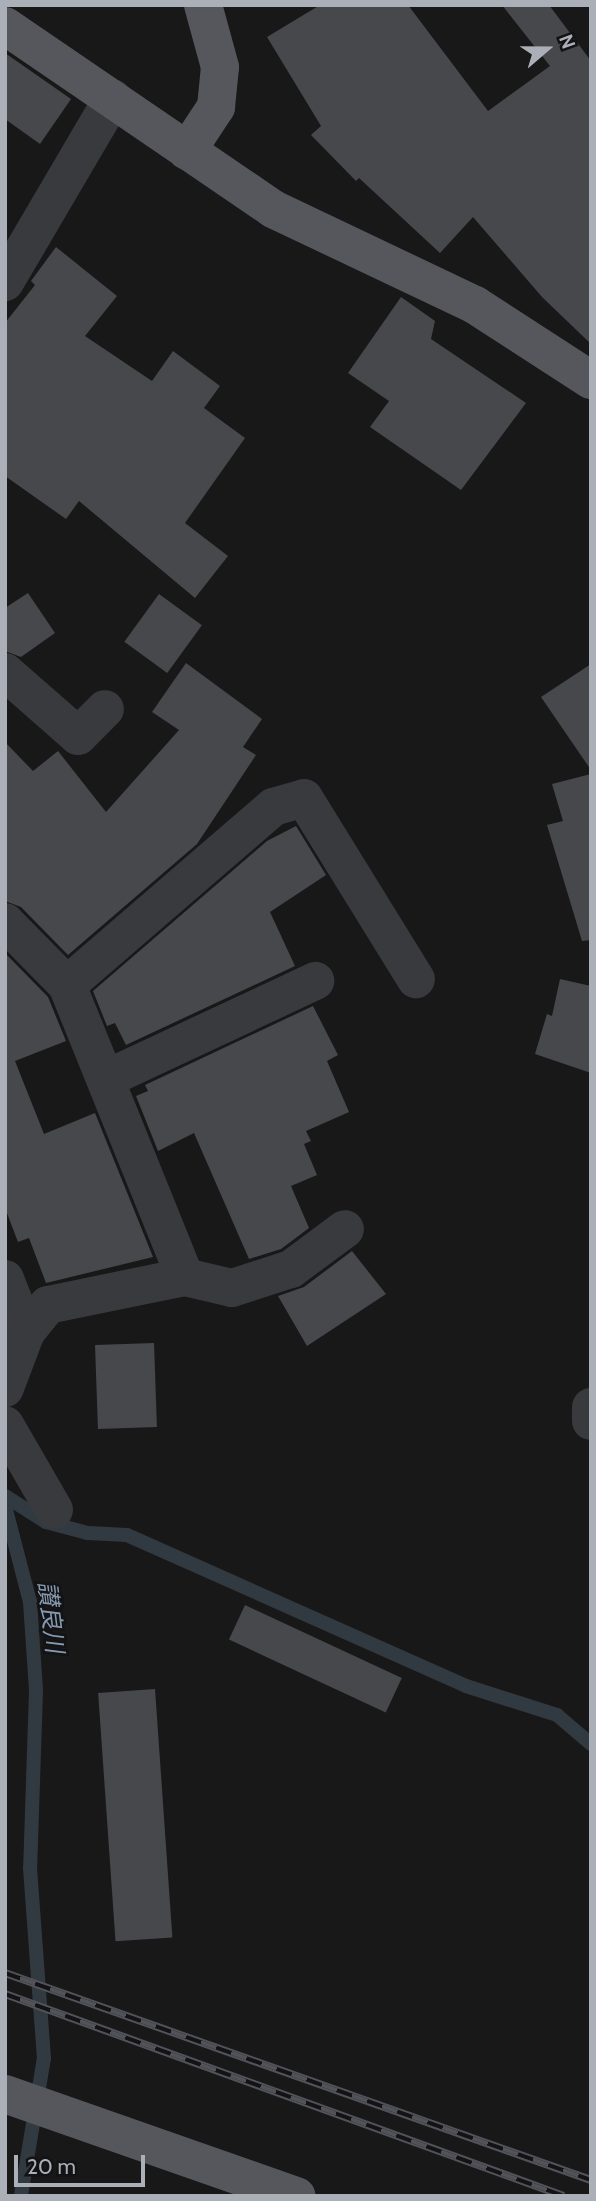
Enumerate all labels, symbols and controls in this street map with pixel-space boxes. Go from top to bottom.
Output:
north arrow [512,14,582,84]
text: N [554,31,580,52]
water label: 讃良川 [32,1580,70,1654]
scale bar [18,2142,149,2186]
text: 20 m [27,2154,76,2179]

